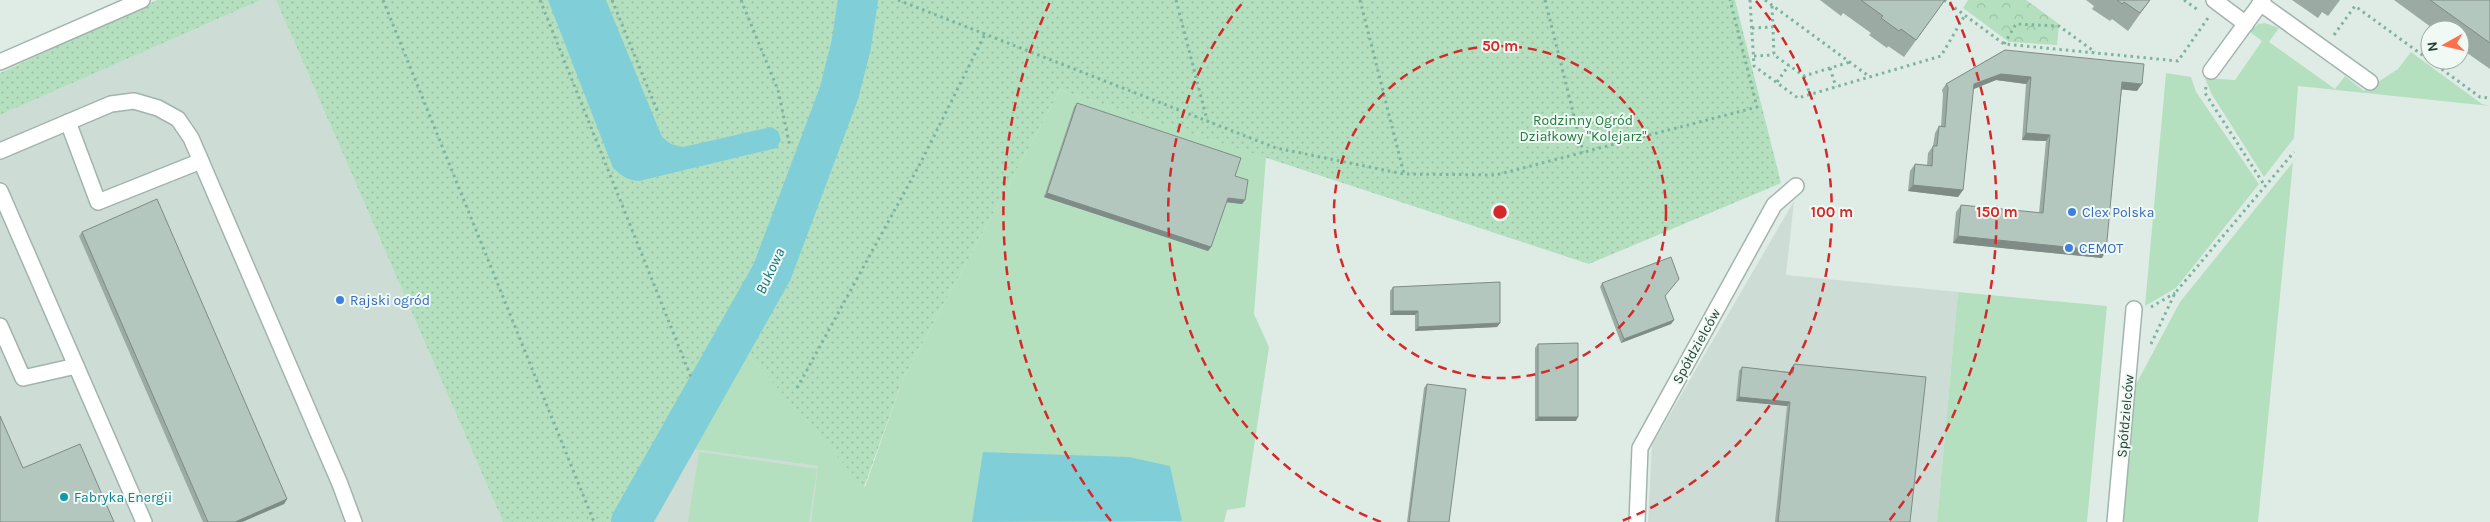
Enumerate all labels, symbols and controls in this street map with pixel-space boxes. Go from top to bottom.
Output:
north arrow [2420,20,2470,70]
text: 50 m [1482,37,1518,55]
text: N [2424,41,2442,53]
park label: Rodzinny Ogród Działkowy "Kolejarz" [1520,112,1646,145]
centre of rings [1491,203,1509,221]
text: 100 m [1811,203,1853,221]
text: 150 m [1976,203,2018,221]
place label: Clex Polska [2082,204,2154,221]
marker: Clex Polska [2066,206,2078,218]
place label: CEMOT [2079,240,2123,257]
marker: CEMOT [2063,242,2075,254]
water label: Bukowa [752,245,788,297]
place label: Rajski ogród [350,292,430,309]
marker: Rajski ogród [334,294,346,306]
street label: Spółdzielców [1669,306,1724,387]
street label: Spółdzielców [2113,374,2138,458]
place label: Fabryka Energii [74,489,172,506]
marker: Fabryka Energii [58,491,70,503]

